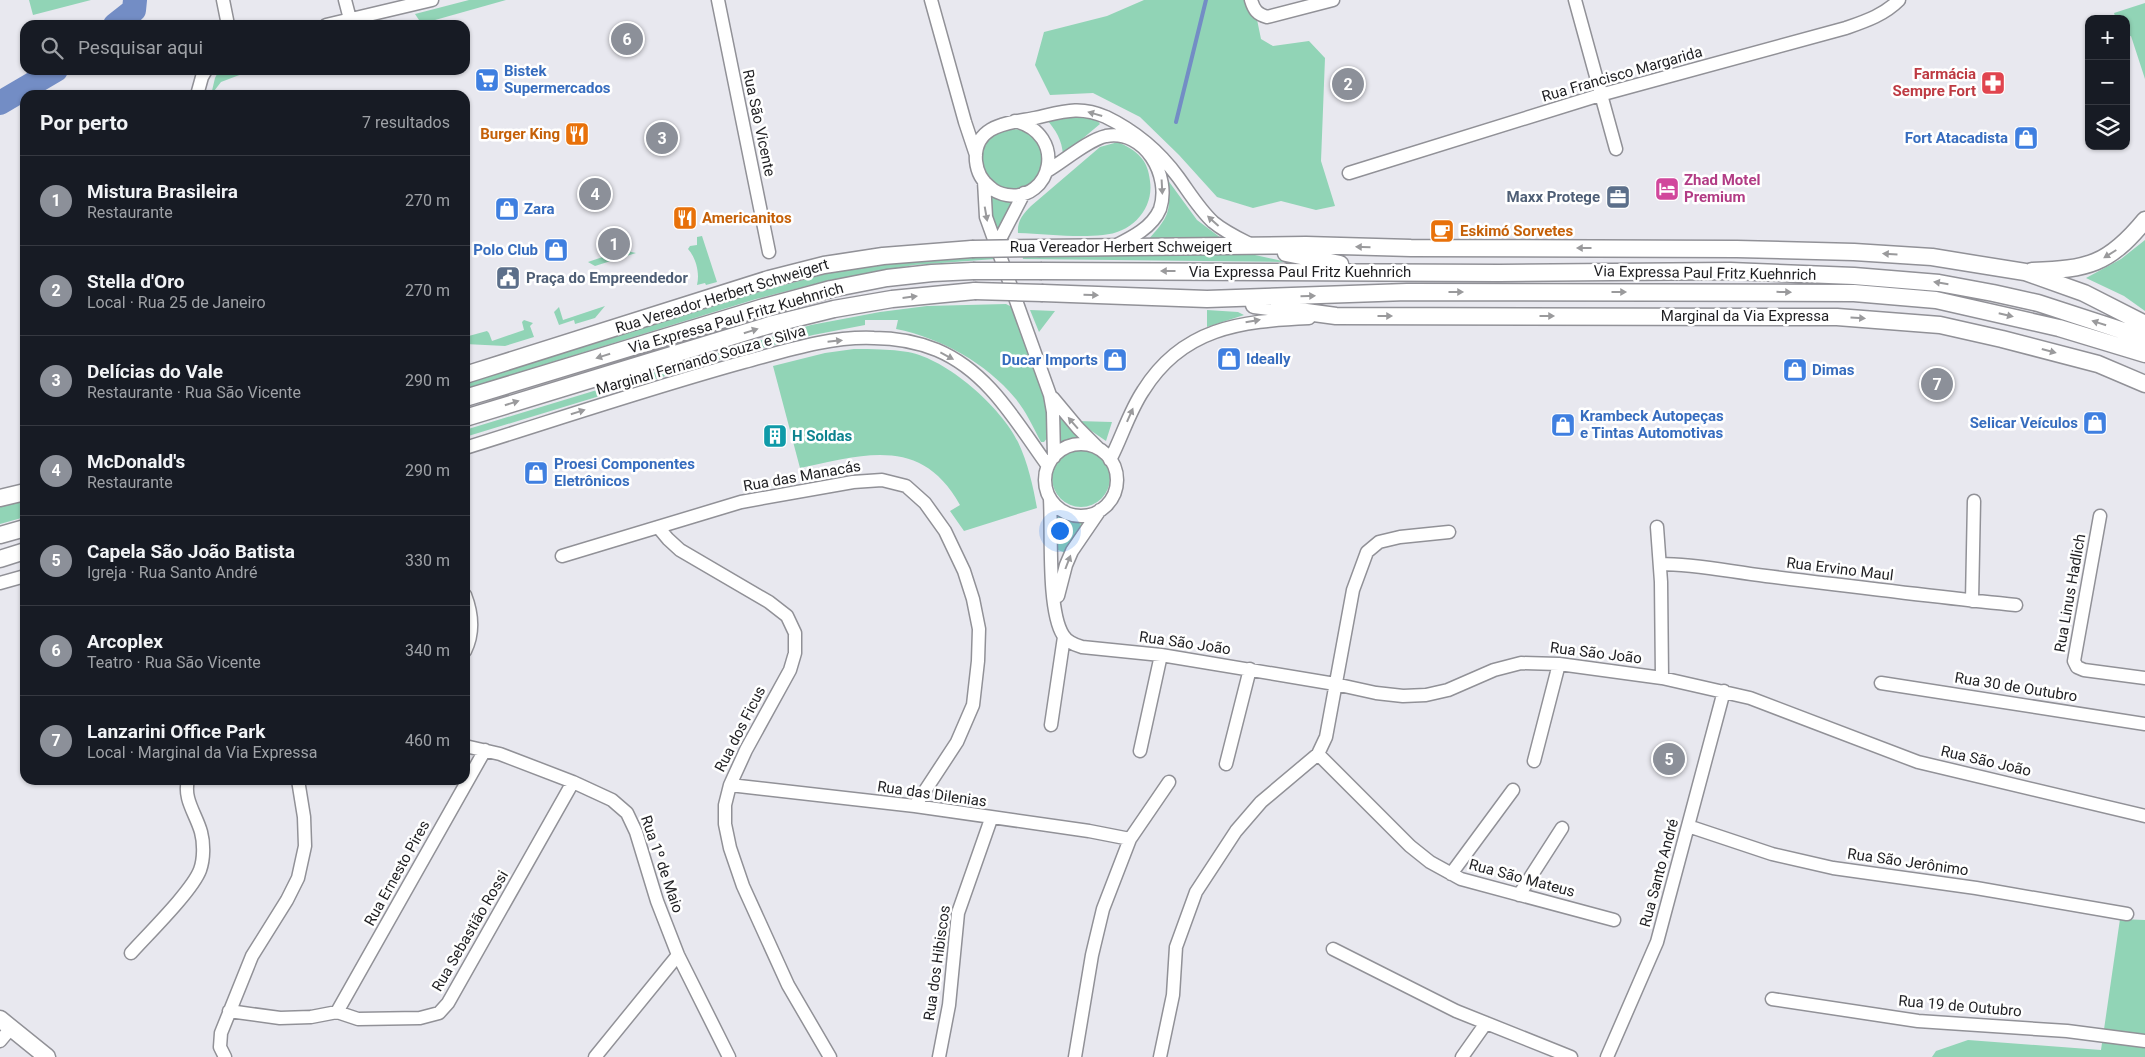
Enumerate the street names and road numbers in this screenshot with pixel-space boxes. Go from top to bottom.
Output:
street label: Rua Francisco Margarida [1540,42,1704,106]
street label: Rua São Vicente [739,68,779,178]
street label: Rua Vereador Herbert Schweigert [1010,238,1232,256]
street label: Rua Vereador Herbert Schweigert [613,255,831,337]
street label: Via Expressa Paul Fritz Kuehnrich [1594,262,1816,284]
street label: Via Expressa Paul Fritz Kuehnrich [1189,263,1411,281]
street label: Via Expressa Paul Fritz Kuehnrich [626,279,846,357]
street label: Marginal da Via Expressa [1661,307,1829,325]
street label: Marginal Fernando Souza e Silva [594,321,808,399]
street label: Rua das Manacás [742,457,862,495]
street label: Rua Linus Hadlich [2051,532,2089,654]
street label: Rua Ervino Maul [1785,553,1895,585]
street label: Rua São João [1138,628,1232,658]
street label: Rua São João [1549,638,1643,668]
street label: Rua 30 de Outubro [1953,668,2079,706]
street label: Rua dos Ficus [711,683,769,775]
street label: Rua São João [1939,742,2033,780]
street label: Rua das Dilenias [876,777,988,811]
street label: Rua 1º de Maio [637,813,687,915]
street label: Rua Ernesto Pires [361,817,433,929]
street label: Rua Santo André [1636,817,1682,929]
street label: Rua São Jerônimo [1846,845,1970,879]
street label: Rua São Mateus [1467,855,1577,901]
street label: Rua Sebastião Rossi [428,867,512,995]
street label: Rua dos Hibiscos [920,904,954,1022]
street label: Rua 19 de Outubro [1898,992,2022,1020]

